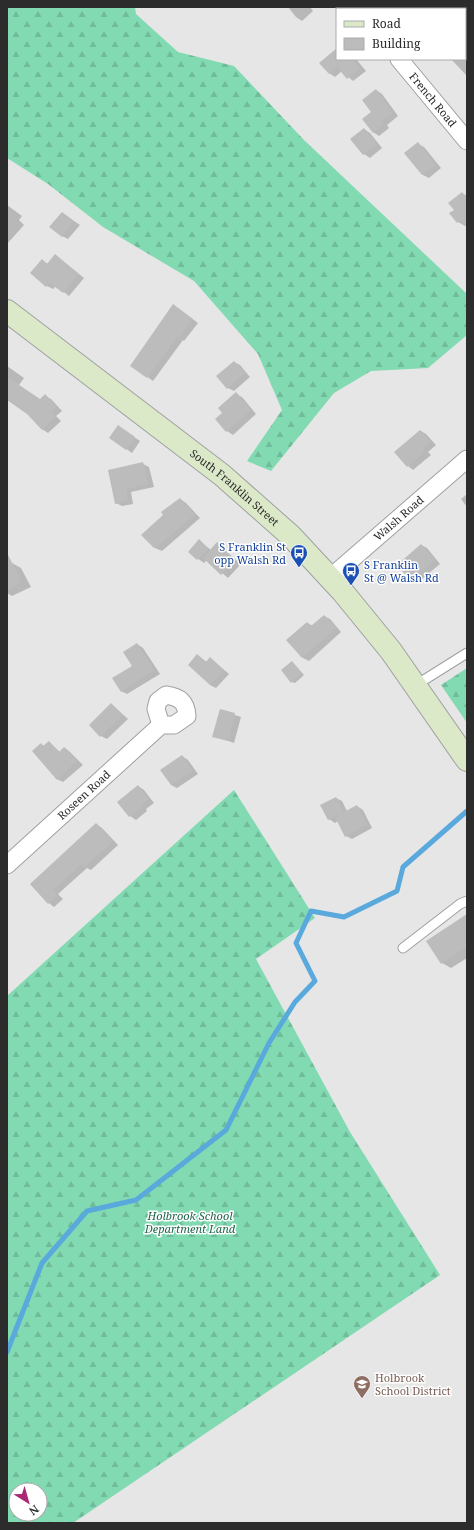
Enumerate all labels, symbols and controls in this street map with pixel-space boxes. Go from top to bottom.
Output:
legend [336,8,466,60]
text: Road [372,15,402,32]
text: Building [372,35,421,52]
street label: French Road [406,69,460,130]
street label: South Franklin Street [187,445,283,529]
street label: Walsh Road [370,492,427,544]
place label: S Franklin St opp Walsh Rd [214,539,286,567]
bus stop icon: S Franklin St opp Walsh Rd [289,543,309,568]
place label: S Franklin St @ Walsh Rd [364,557,439,585]
bus stop icon: S Franklin St @ Walsh Rd [341,561,361,586]
street label: Roseen Road [54,766,114,823]
park label: Holbrook School Department Land [144,1208,236,1236]
place label: Holbrook School District [375,1370,451,1398]
school or university icon: Holbrook School District [352,1374,372,1399]
north arrow [8,1482,48,1522]
text: N [26,1502,42,1519]

